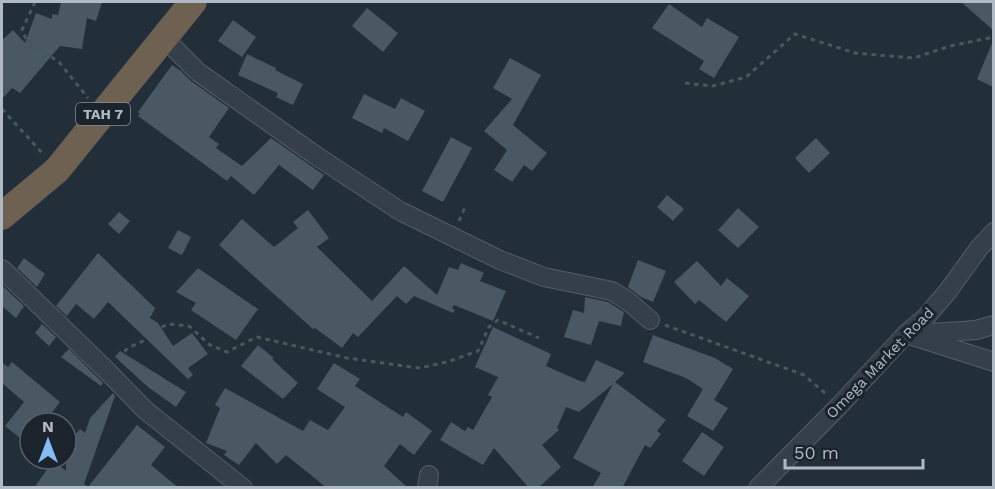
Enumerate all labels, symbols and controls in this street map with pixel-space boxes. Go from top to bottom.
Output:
road number: TAH 7 [76,103,130,125]
street label: Omega Market Road [822,304,938,422]
north arrow [18,411,78,471]
text: N [42,417,54,436]
scale bar [785,432,923,470]
text: 50 m [794,442,839,463]

